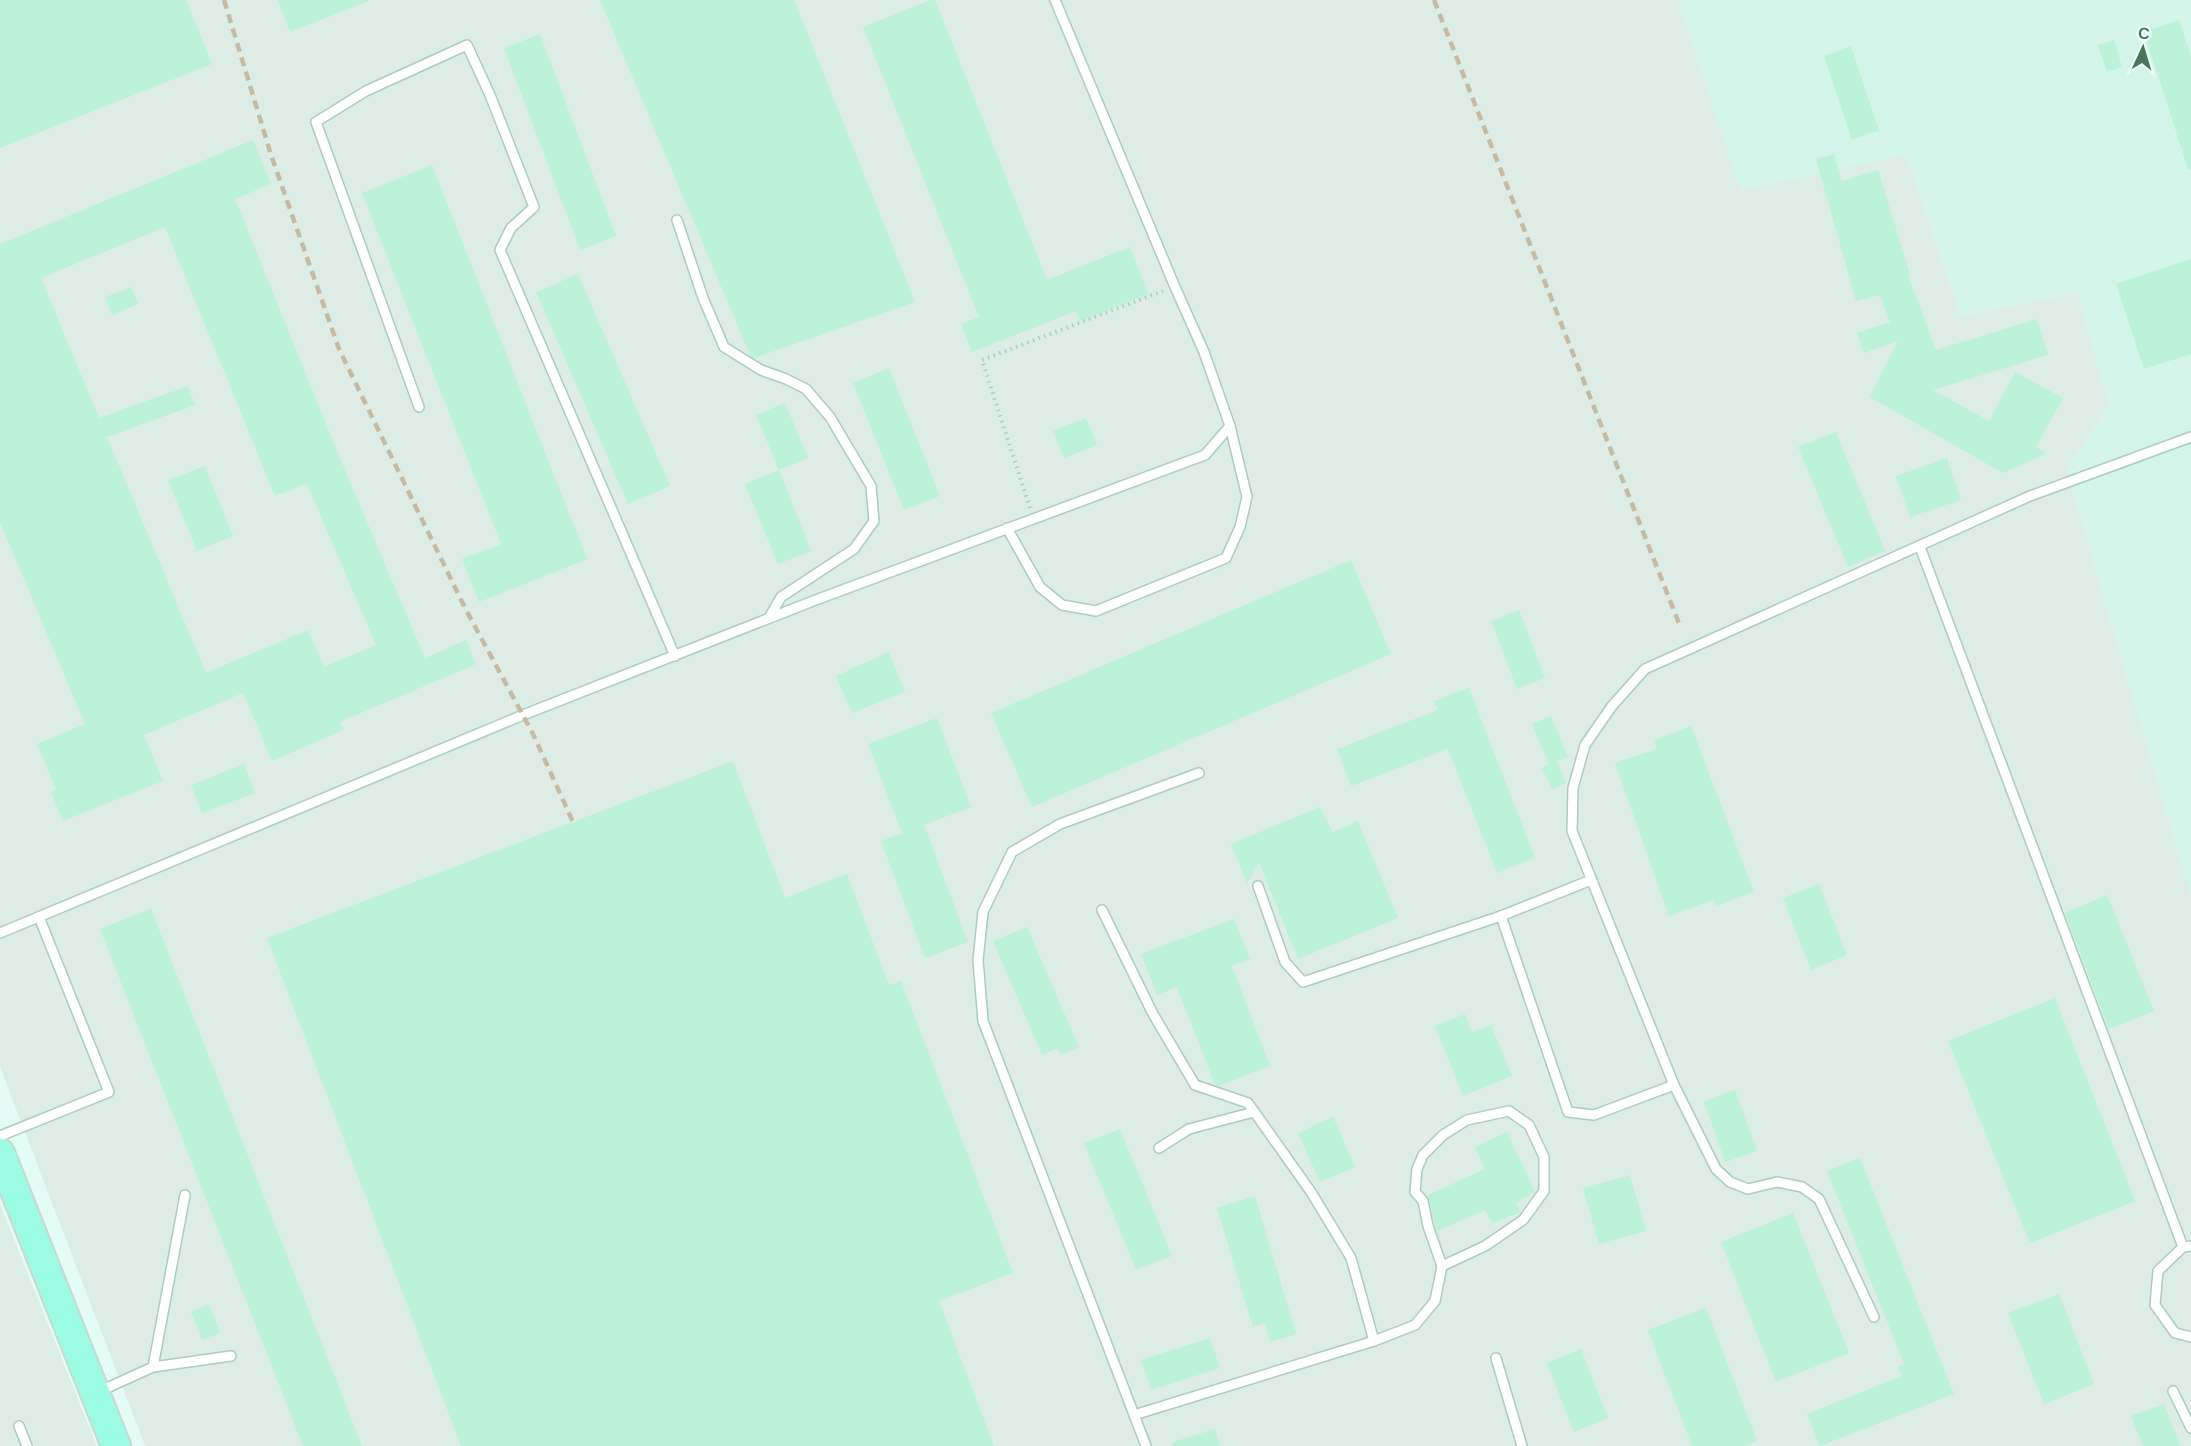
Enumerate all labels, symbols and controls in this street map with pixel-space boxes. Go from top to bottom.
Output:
north arrow [2113,18,2173,78]
text: С [2138,25,2151,42]

